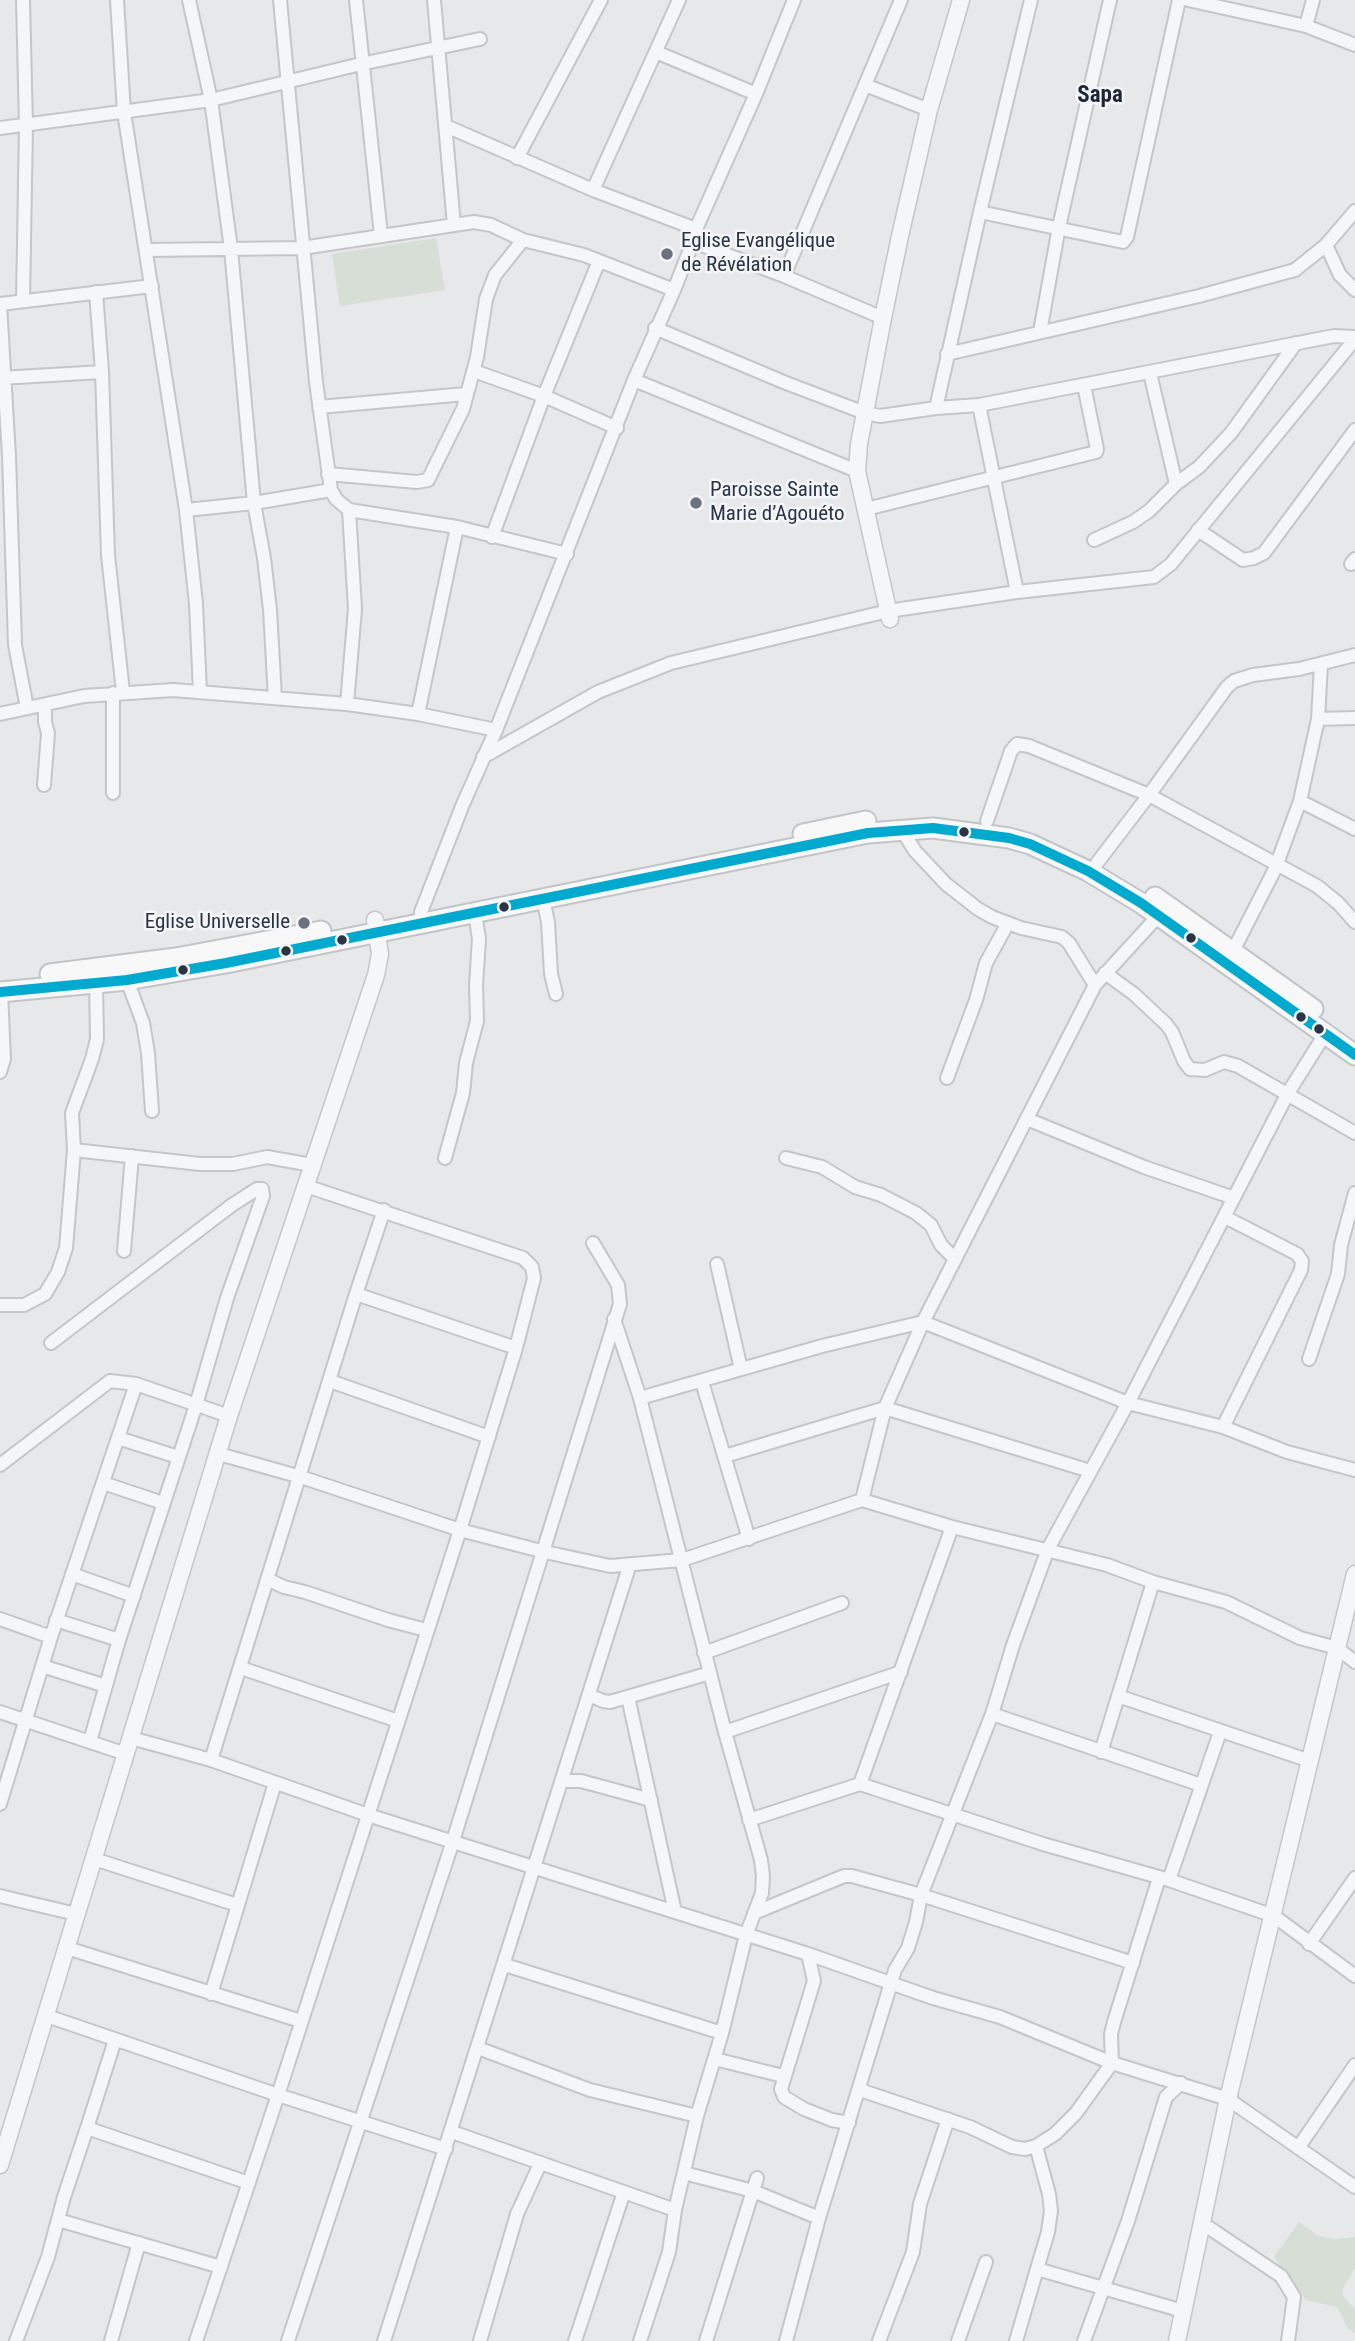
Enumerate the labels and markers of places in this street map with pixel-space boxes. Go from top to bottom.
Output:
place label: Eglise Evangélique de Révélation [681,229,835,279]
marker: Eglise Evangélique de Révélation [659,246,675,262]
place label: Paroisse Sainte Marie d’Agouéto [710,478,845,528]
marker: Paroisse Sainte Marie d’Agouéto [688,495,704,511]
unlabelled marker [957,825,971,839]
unlabelled marker [497,900,511,914]
place label: Eglise Universelle [145,910,290,936]
marker: Eglise Universelle [296,915,312,931]
unlabelled marker [1184,931,1198,945]
unlabelled marker [335,933,349,947]
unlabelled marker [279,944,293,958]
unlabelled marker [176,963,190,977]
unlabelled marker [1294,1010,1308,1024]
unlabelled marker [1312,1022,1326,1036]

